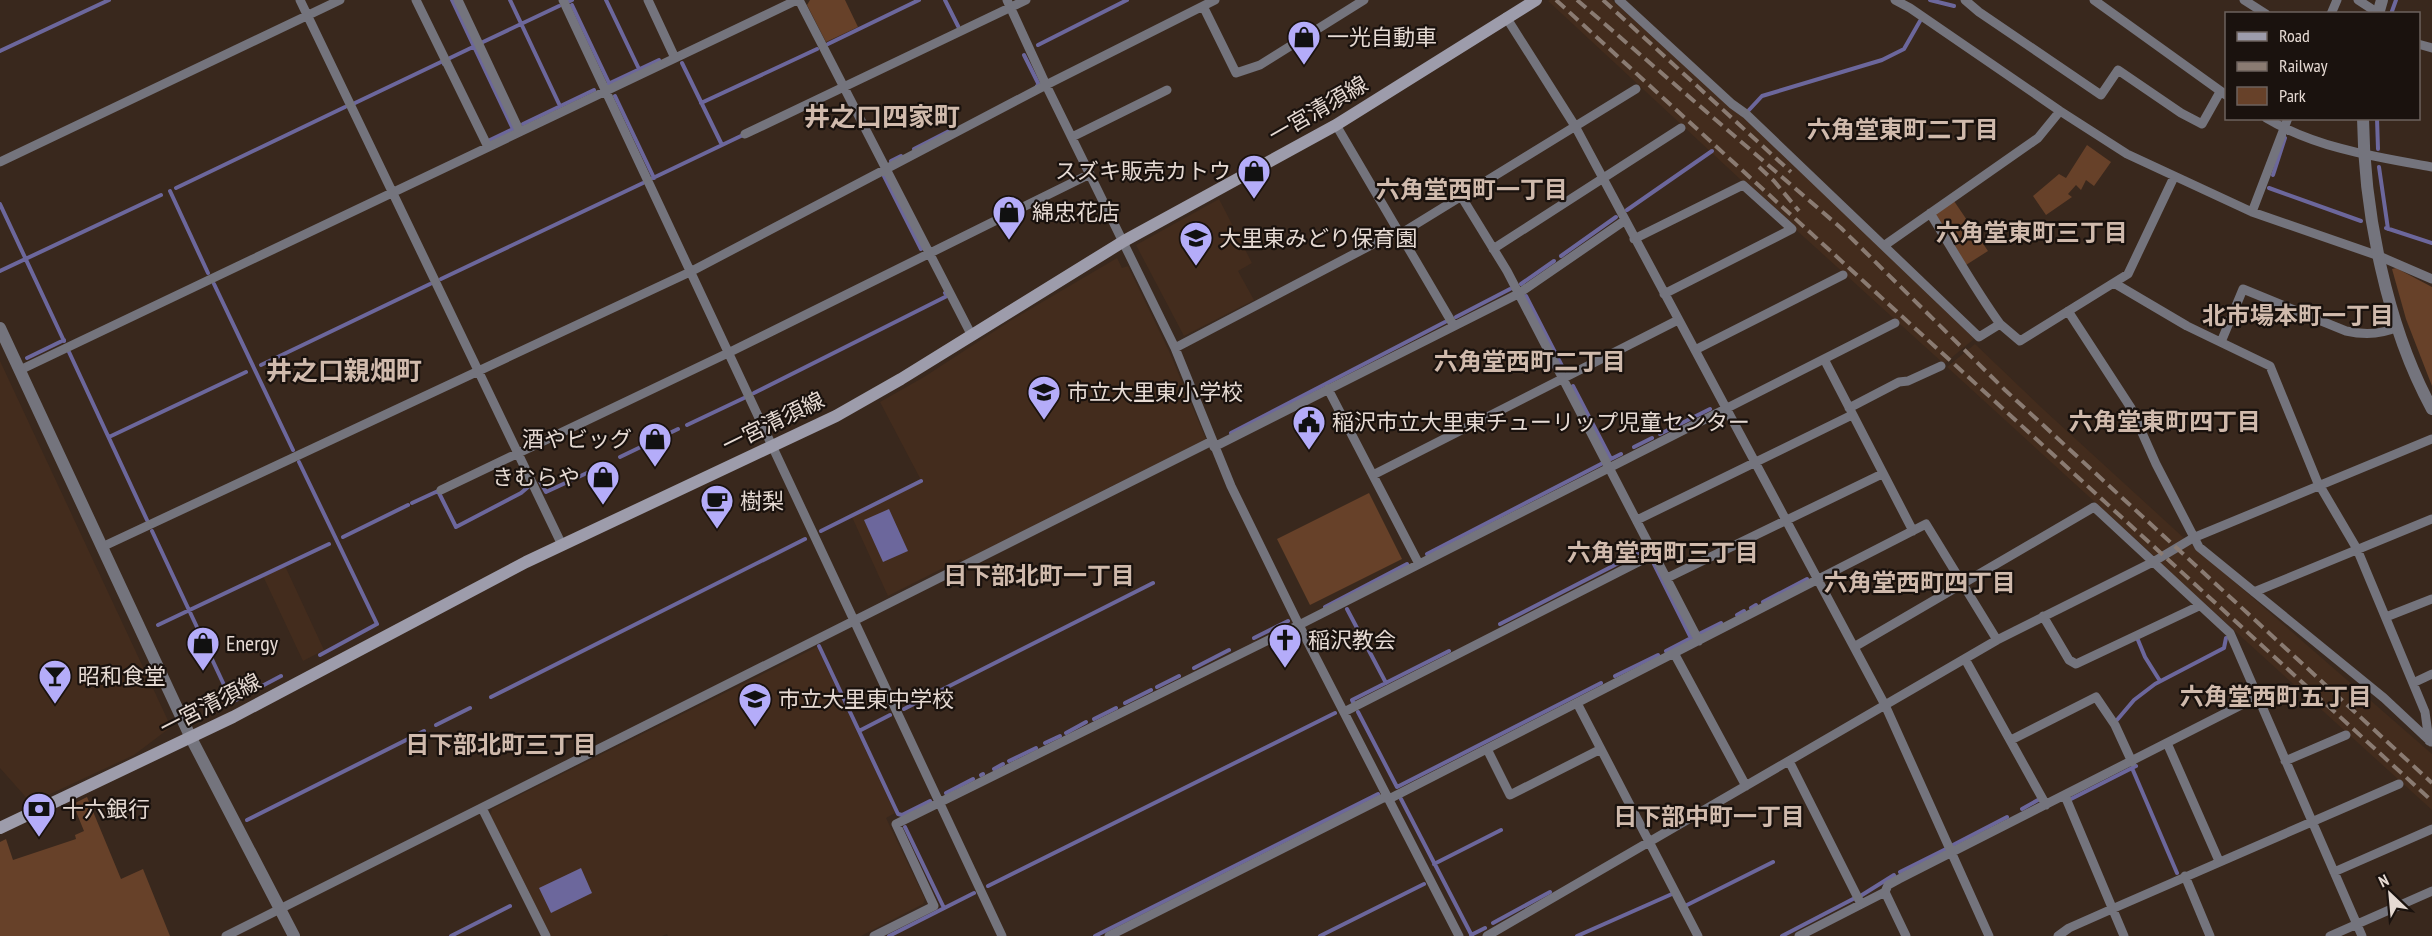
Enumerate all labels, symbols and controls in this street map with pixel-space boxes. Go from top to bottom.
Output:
legend [2225,12,2420,120]
shop icon: 一光自動車 [1286,19,1322,66]
place label: 一光自動車 [1327,23,1437,51]
text: Road [2279,24,2310,47]
text: Railway [2279,54,2328,77]
street label: 一宮清須線 [1263,69,1373,149]
text: Park [2279,84,2306,107]
district label: 井之口四家町 [804,100,960,133]
district label: 六角堂東町二丁目 [1807,114,1999,145]
shop icon: スズキ販売カトウ [1236,153,1272,200]
place label: スズキ販売カトウ [1055,157,1231,185]
district label: 六角堂西町一丁目 [1376,174,1568,205]
shop icon: 綿忠花店 [991,194,1027,241]
place label: 綿忠花店 [1032,198,1120,226]
district label: 六角堂東町三丁目 [1936,217,2128,248]
school or university icon: 大里東みどり保育園 [1178,220,1214,267]
place label: 大里東みどり保育園 [1219,224,1417,252]
district label: 北市場本町一丁目 [2202,300,2394,331]
district label: 六角堂西町二丁目 [1434,346,1626,377]
district label: 井之口親畑町 [266,354,422,387]
school or university icon: 市立大里東小学校 [1026,374,1062,421]
place label: 市立大里東小学校 [1067,378,1243,406]
street label: 一宮清須線 [717,385,829,459]
public building icon: 稲沢市立大里東チューリップ児童センター [1291,404,1327,451]
district label: 六角堂東町四丁目 [2069,406,2261,437]
place label: 稲沢市立大里東チューリップ児童センター [1332,408,1750,436]
shop icon: 酒やビッグ [637,421,673,468]
place label: 酒やビッグ [522,425,632,453]
shop icon: きむらや [585,459,621,506]
place label: きむらや [492,463,580,491]
cafe icon: 樹梨 [699,483,735,530]
place label: 樹梨 [740,487,784,515]
district label: 六角堂西町三丁目 [1567,537,1759,568]
district label: 日下部北町一丁目 [943,560,1135,591]
district label: 六角堂西町四丁目 [1824,567,2016,598]
church icon: 稲沢教会 [1267,622,1303,669]
shop icon: Energy [185,625,221,672]
place label: 稲沢教会 [1308,626,1396,654]
place label: Energy [226,629,279,657]
bar icon: 昭和食堂 [37,658,73,705]
place label: 昭和食堂 [78,662,166,690]
street label: 一宮清須線 [155,667,265,741]
school or university icon: 市立大里東中学校 [737,681,773,728]
district label: 六角堂西町五丁目 [2180,681,2372,712]
place label: 市立大里東中学校 [778,685,954,713]
district label: 日下部北町三丁目 [405,729,597,760]
bank icon: 十六銀行 [21,791,57,838]
place label: 十六銀行 [62,795,150,823]
district label: 日下部中町一丁目 [1613,801,1805,832]
north arrow [2360,864,2420,924]
text: N [2375,870,2392,891]

